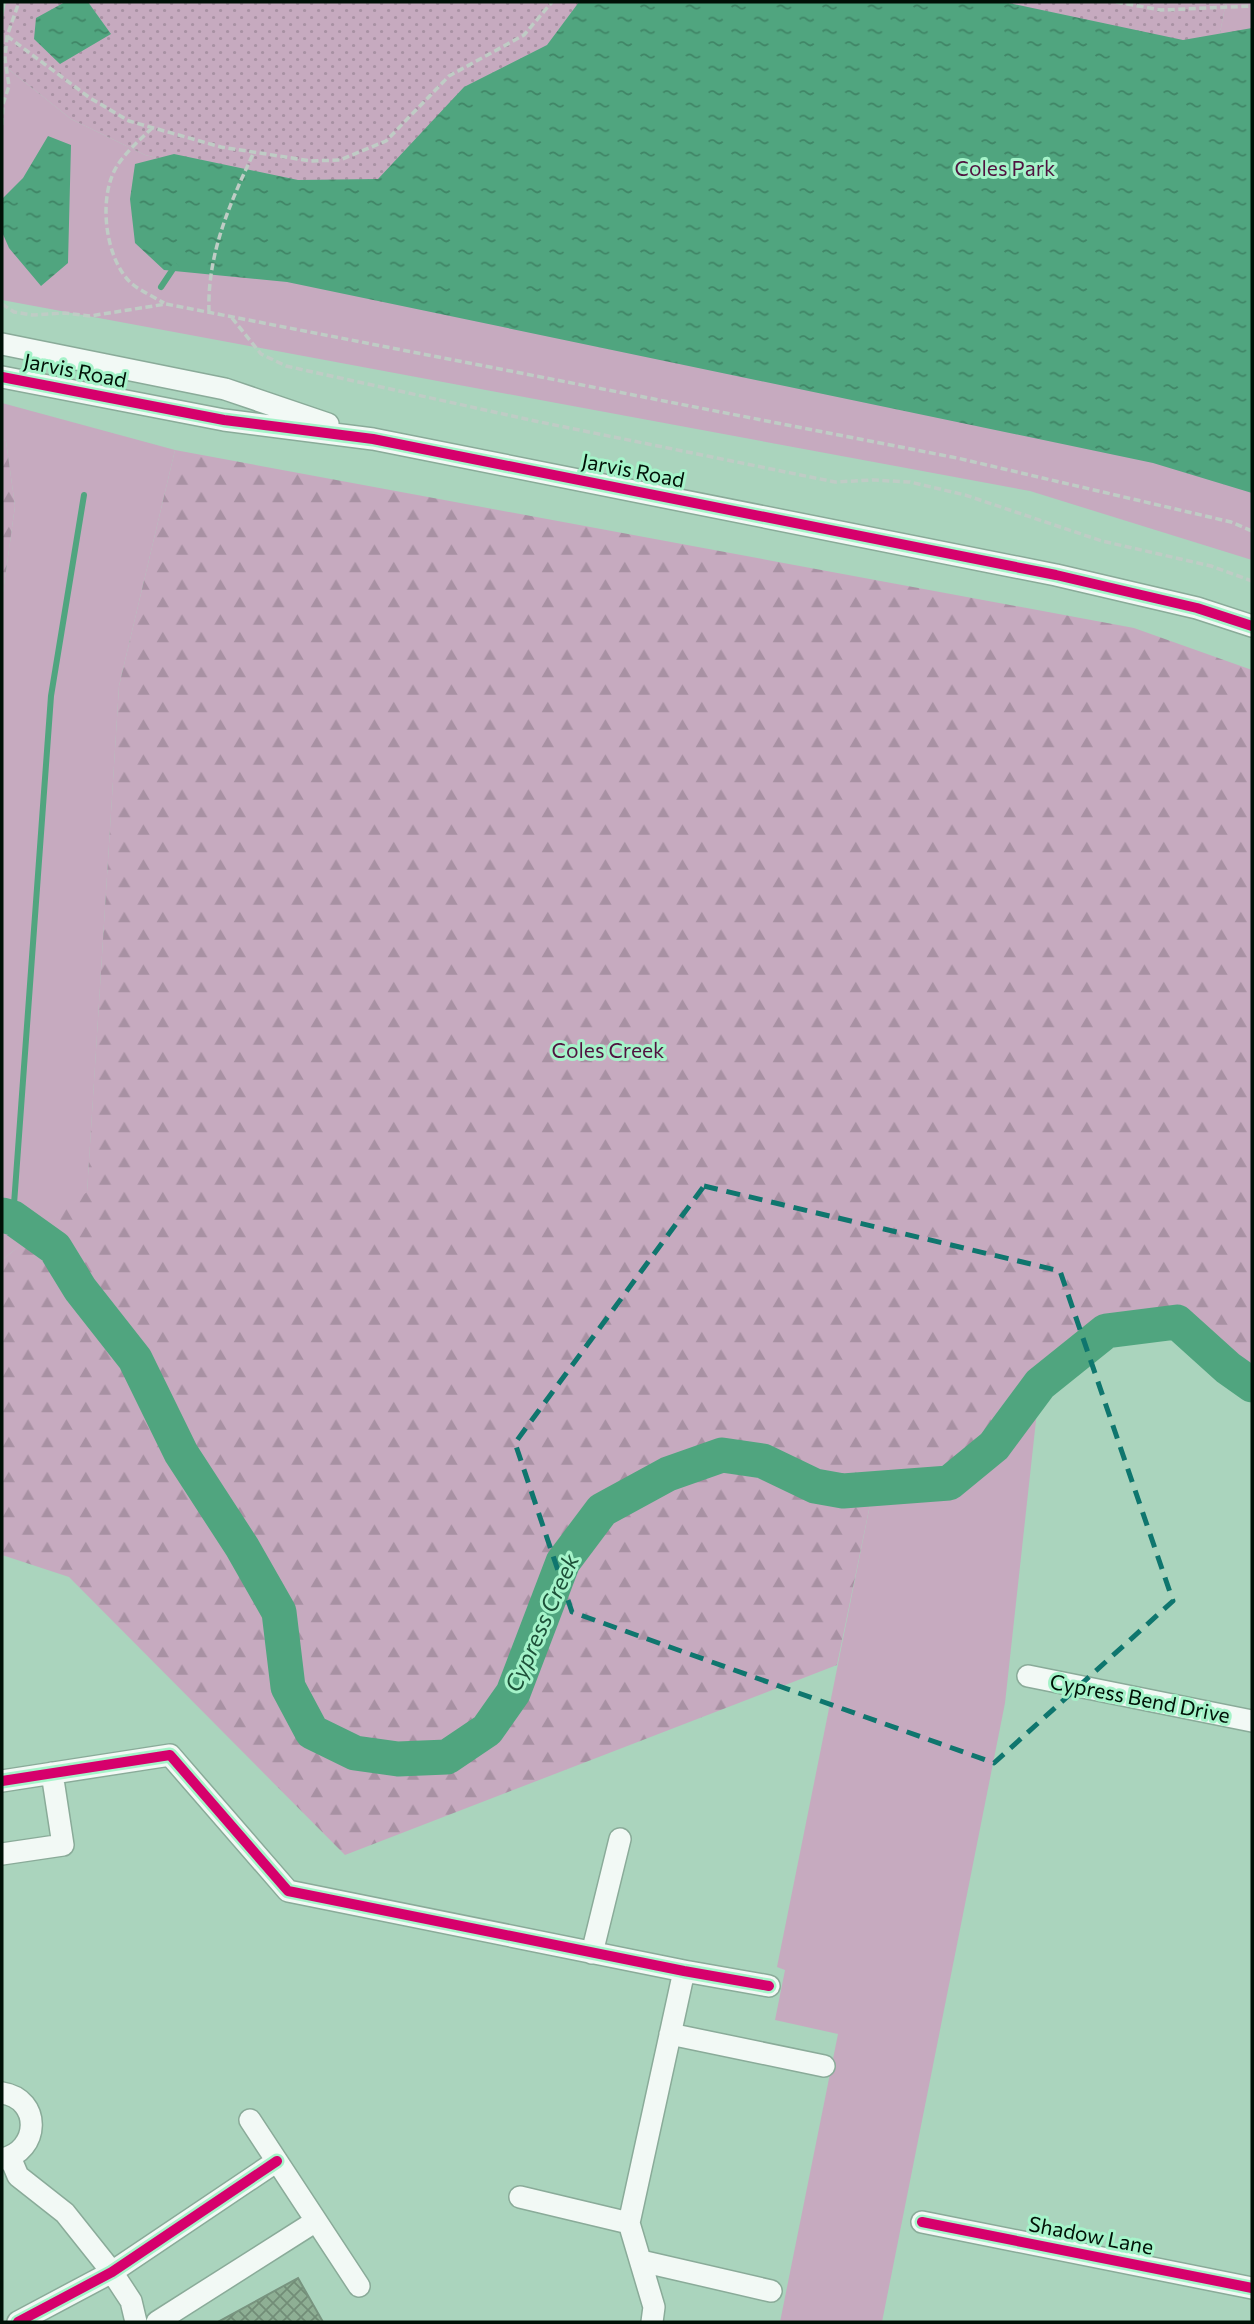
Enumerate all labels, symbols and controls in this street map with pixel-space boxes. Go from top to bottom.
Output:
park label: Coles Park [955,155,1055,180]
street label: Jarvis Road [22,347,129,392]
street label: Jarvis Road [580,447,687,492]
park label: Coles Creek [552,1037,664,1062]
water label: Cypress Creek [498,1549,584,1696]
street label: Cypress Bend Drive [1048,1668,1232,1727]
street label: Shadow Lane [1027,2210,1156,2259]

